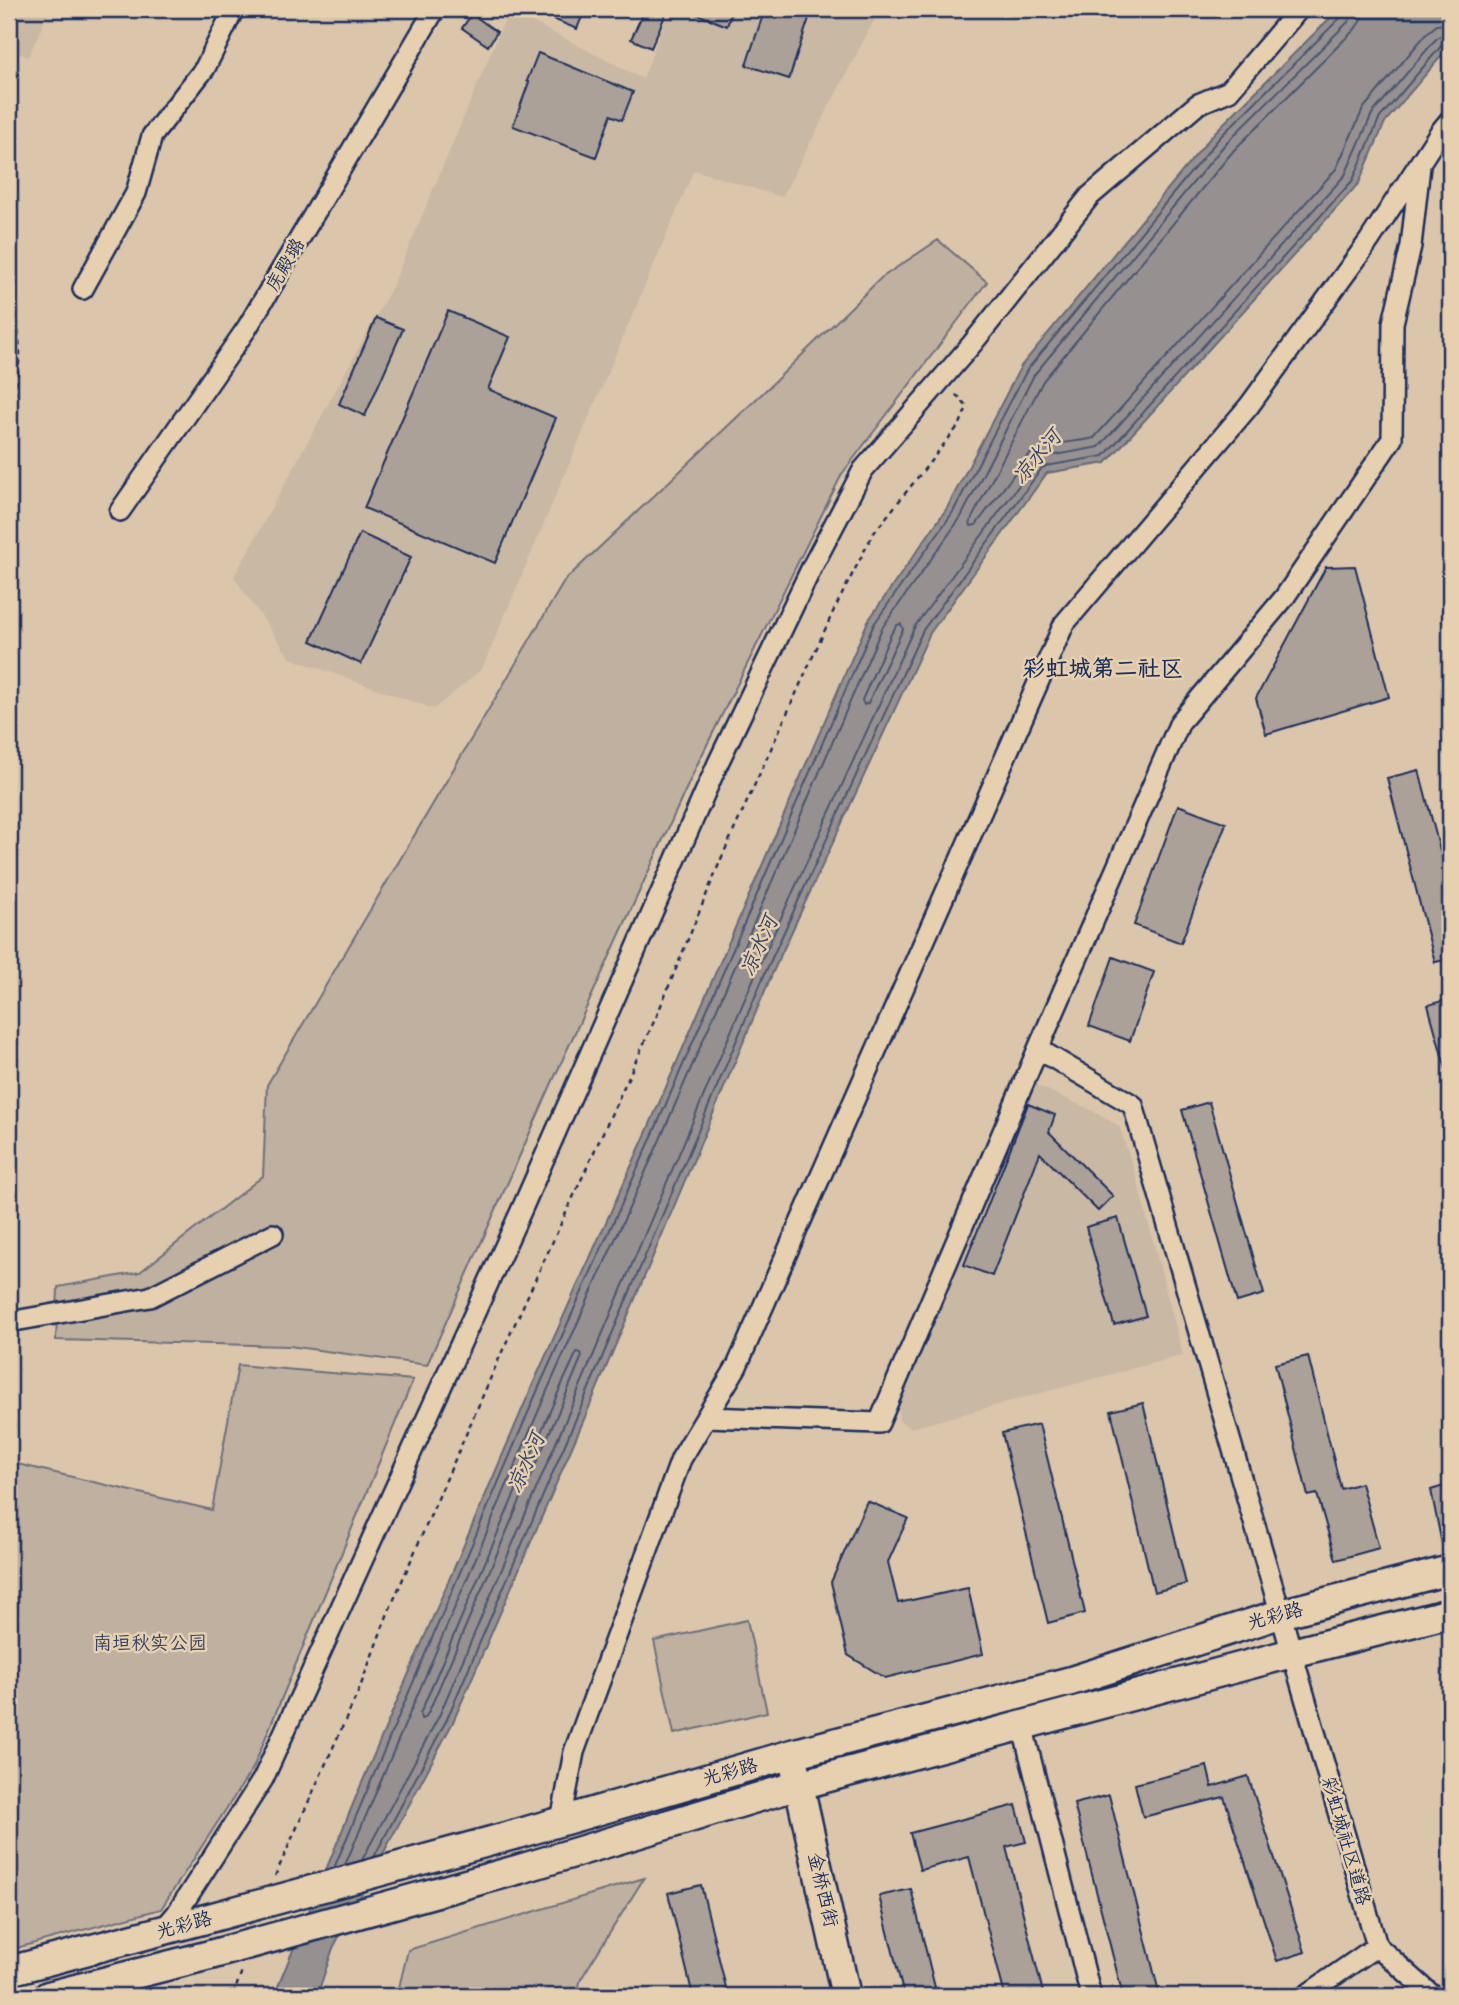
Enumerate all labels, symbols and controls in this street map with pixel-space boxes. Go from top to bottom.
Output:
street label: 庑殿璐 [260,234,310,296]
water label: 凉水河 [1006,422,1070,490]
district label: 彩虹城第二社区 [1023,654,1184,683]
water label: 凉水河 [734,909,785,980]
water label: 凉水河 [501,1426,552,1497]
street label: 光彩路 [1244,1597,1306,1635]
park label: 南垣秋实公园 [93,1631,207,1655]
street label: 光彩路 [699,1753,761,1791]
street label: 彩虹城社区道路 [1316,1774,1376,1908]
street label: 金桥西街 [803,1850,843,1930]
street label: 光彩路 [153,1906,215,1944]

